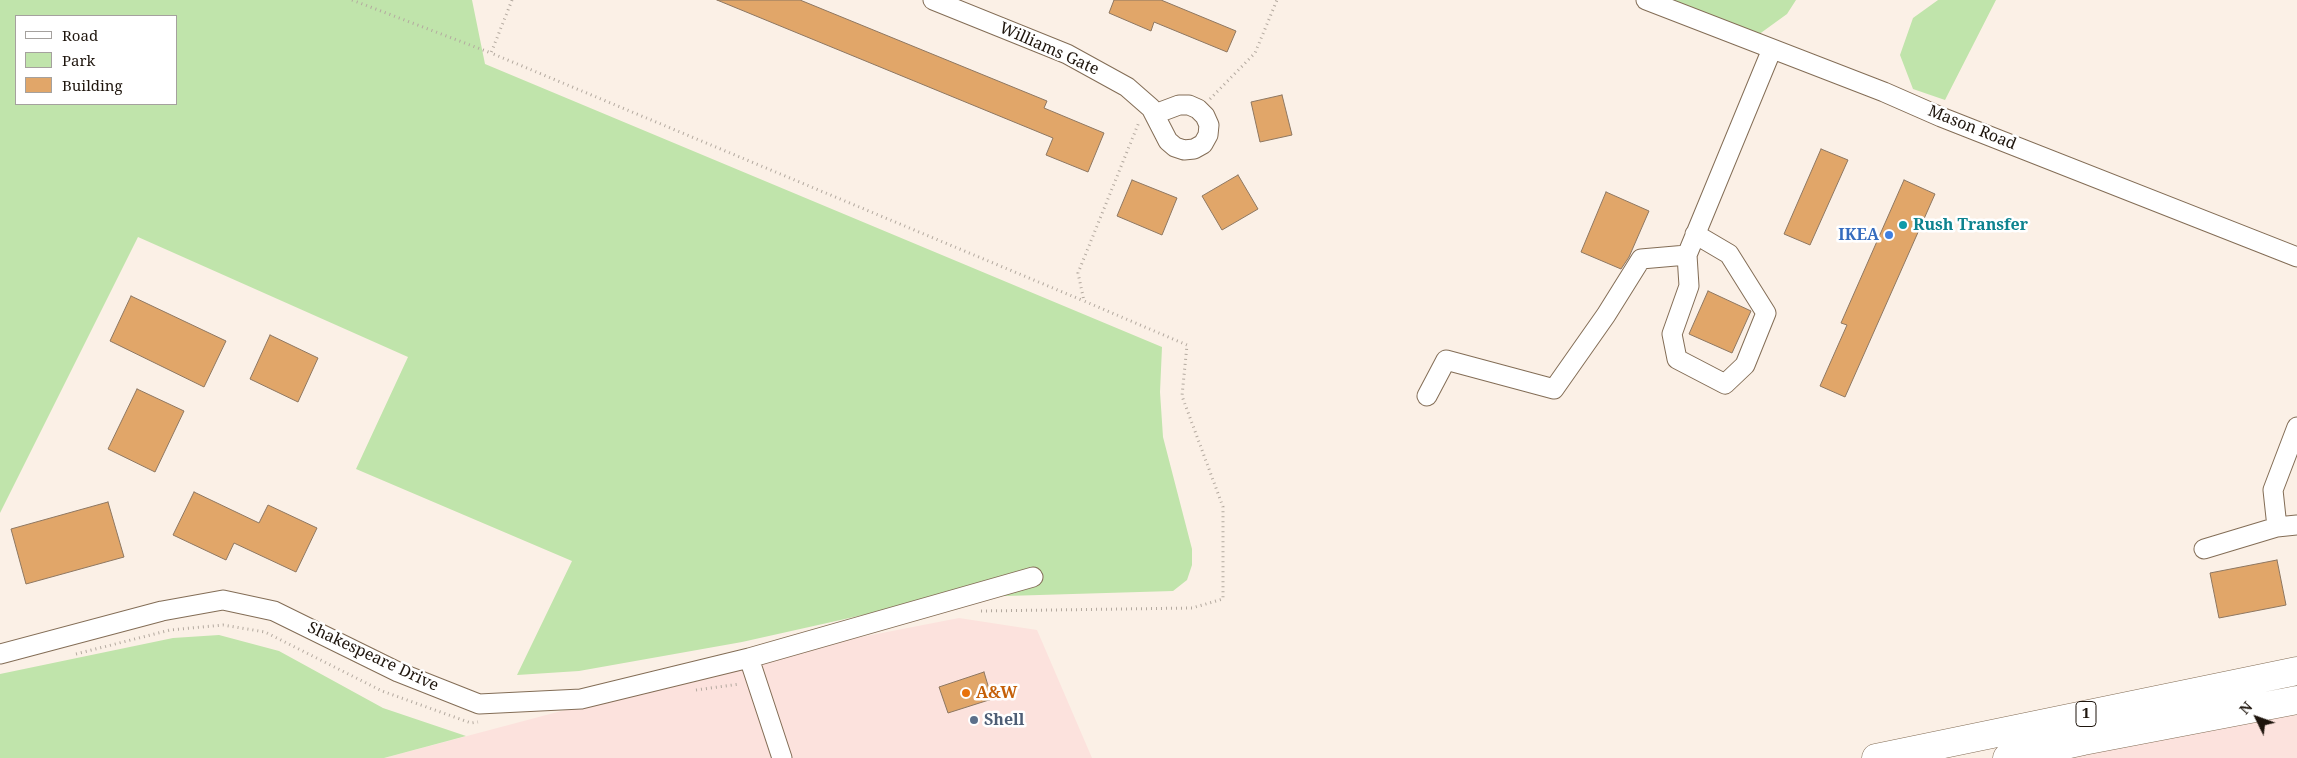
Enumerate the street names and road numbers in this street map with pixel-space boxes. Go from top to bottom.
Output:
street label: Williams Gate [996,18,1102,80]
street label: Mason Road [1925,102,2019,154]
street label: Shakespeare Drive [304,618,442,696]
road number: 1 [2076,702,2096,726]

